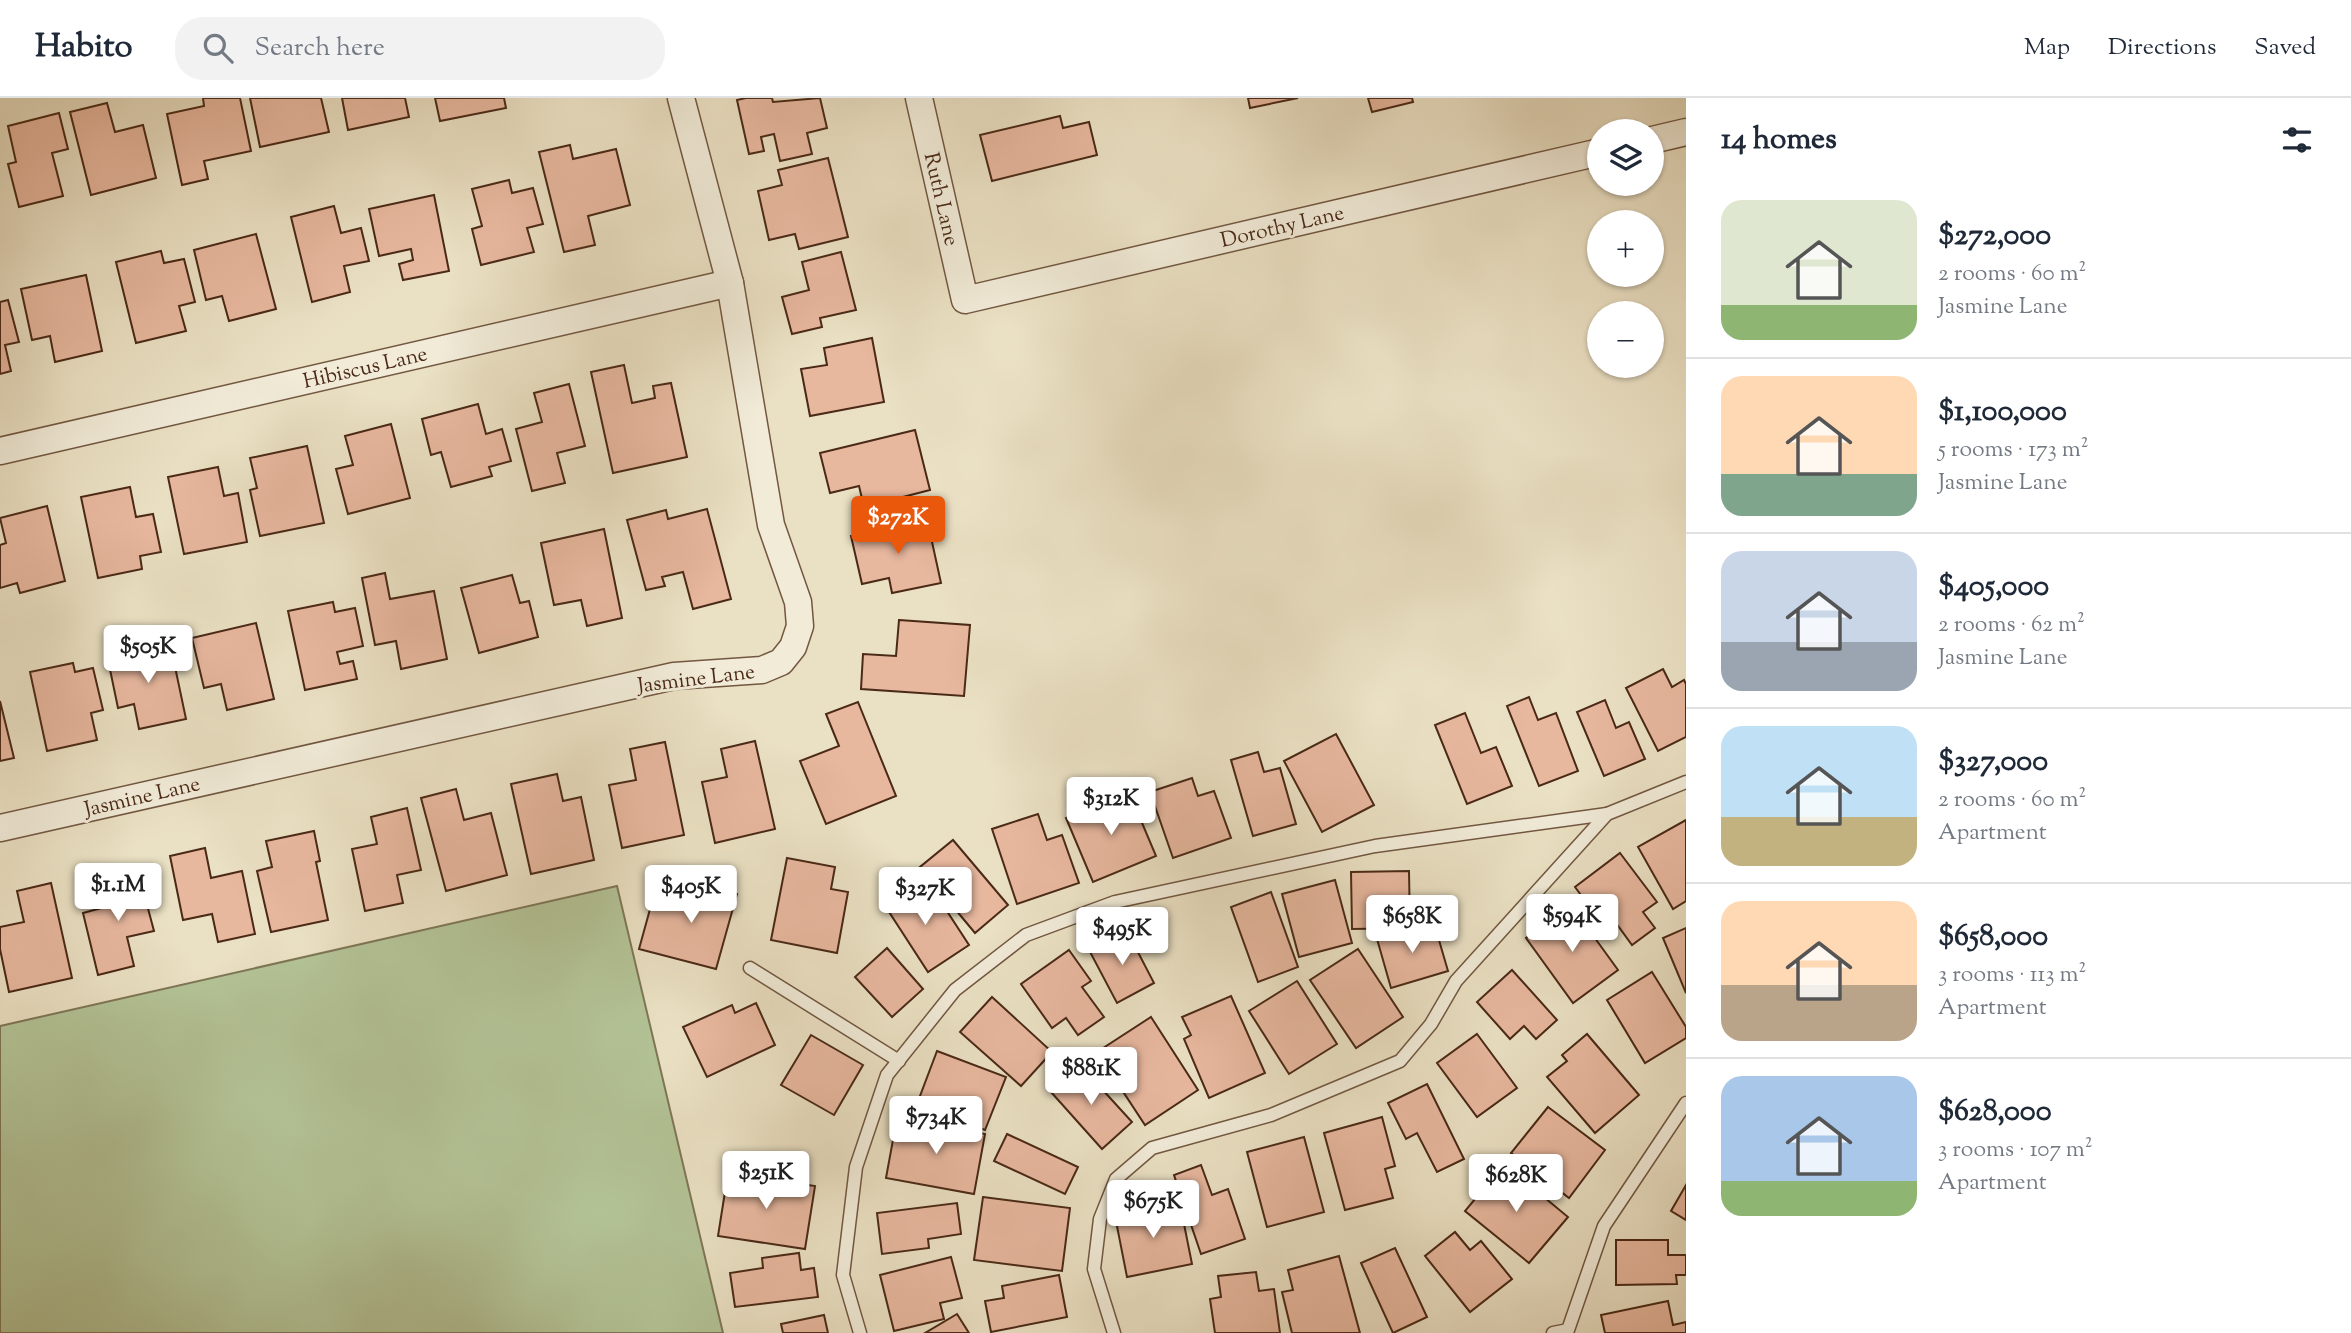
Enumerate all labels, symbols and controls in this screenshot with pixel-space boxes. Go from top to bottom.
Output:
search box [175,17,665,80]
text: Habito [35,24,133,72]
icon: search [199,29,237,67]
text: Search here [255,30,385,67]
text: Map [2024,31,2070,65]
text: Directions [2108,31,2216,65]
text: Saved [2254,31,2316,65]
map controls [1587,119,1664,378]
button: layers [1587,119,1664,196]
text: 14 homes [1721,119,1837,162]
icon: filters [2278,121,2316,159]
street label: Ruth Lane [915,150,965,249]
street label: Dorothy Lane [1218,199,1347,257]
button: + [1587,210,1664,287]
text: $272,000 [1938,215,2051,258]
icon: home [1777,228,1861,312]
text: 2 rooms · 60 m² [1938,258,2086,291]
text: Jasmine Lane [1938,291,2067,324]
button: − [1587,301,1664,378]
street label: Hibiscus Lane [300,340,431,398]
text: $1,100,000 [1938,391,2067,434]
icon: home [1777,404,1861,488]
text: 5 rooms · 173 m² [1938,434,2089,467]
text: Jasmine Lane [1938,467,2067,500]
pin: $272K [849,496,947,556]
text: $272K [867,502,929,535]
text: $405,000 [1938,566,2049,609]
icon: home [1777,579,1861,663]
text: 2 rooms · 62 m² [1938,609,2085,642]
pin: $505K [99,626,197,685]
text: $505K [120,631,176,664]
text: Jasmine Lane [1938,642,2067,675]
street label: Jasmine Lane [635,658,757,702]
text: $327,000 [1938,741,2048,784]
icon: home [1777,754,1861,838]
street label: Jasmine Lane [81,770,203,826]
pin: $312K [1062,778,1160,837]
text: $312K [1083,783,1139,816]
text: 2 rooms · 60 m² [1938,784,2086,817]
text: Apartment [1938,817,2047,850]
pin: $1.1M [69,864,167,923]
pin: $405K [642,866,740,925]
pin: $327K [876,868,974,927]
text: $1.1M [91,869,145,902]
text: $405K [661,871,721,904]
text: $327K [895,873,955,906]
pin: $594K [1523,894,1621,954]
pin: $658K [1363,896,1461,955]
text: $594K [1542,900,1602,933]
text: $658K [1382,901,1442,934]
pin: $495K [1073,908,1171,967]
text: $495K [1092,913,1152,946]
text: $658,000 [1938,916,2048,959]
icon: home [1777,929,1861,1013]
text: 3 rooms · 113 m² [1938,959,2086,992]
text: Apartment [1938,992,2047,1025]
pin: $881K [1042,1048,1140,1107]
text: $881K [1061,1053,1121,1086]
text: $628,000 [1938,1091,2052,1134]
pin: $734K [887,1096,985,1156]
text: $734K [905,1102,967,1135]
icon: home [1777,1104,1861,1188]
text: 3 rooms · 107 m² [1938,1134,2093,1167]
pin: $251K [717,1152,815,1211]
pin: $628K [1467,1154,1565,1214]
text: $251K [738,1157,794,1190]
text: $628K [1485,1160,1547,1193]
text: Apartment [1938,1167,2047,1200]
pin: $675K [1104,1180,1202,1240]
text: $675K [1123,1186,1183,1219]

